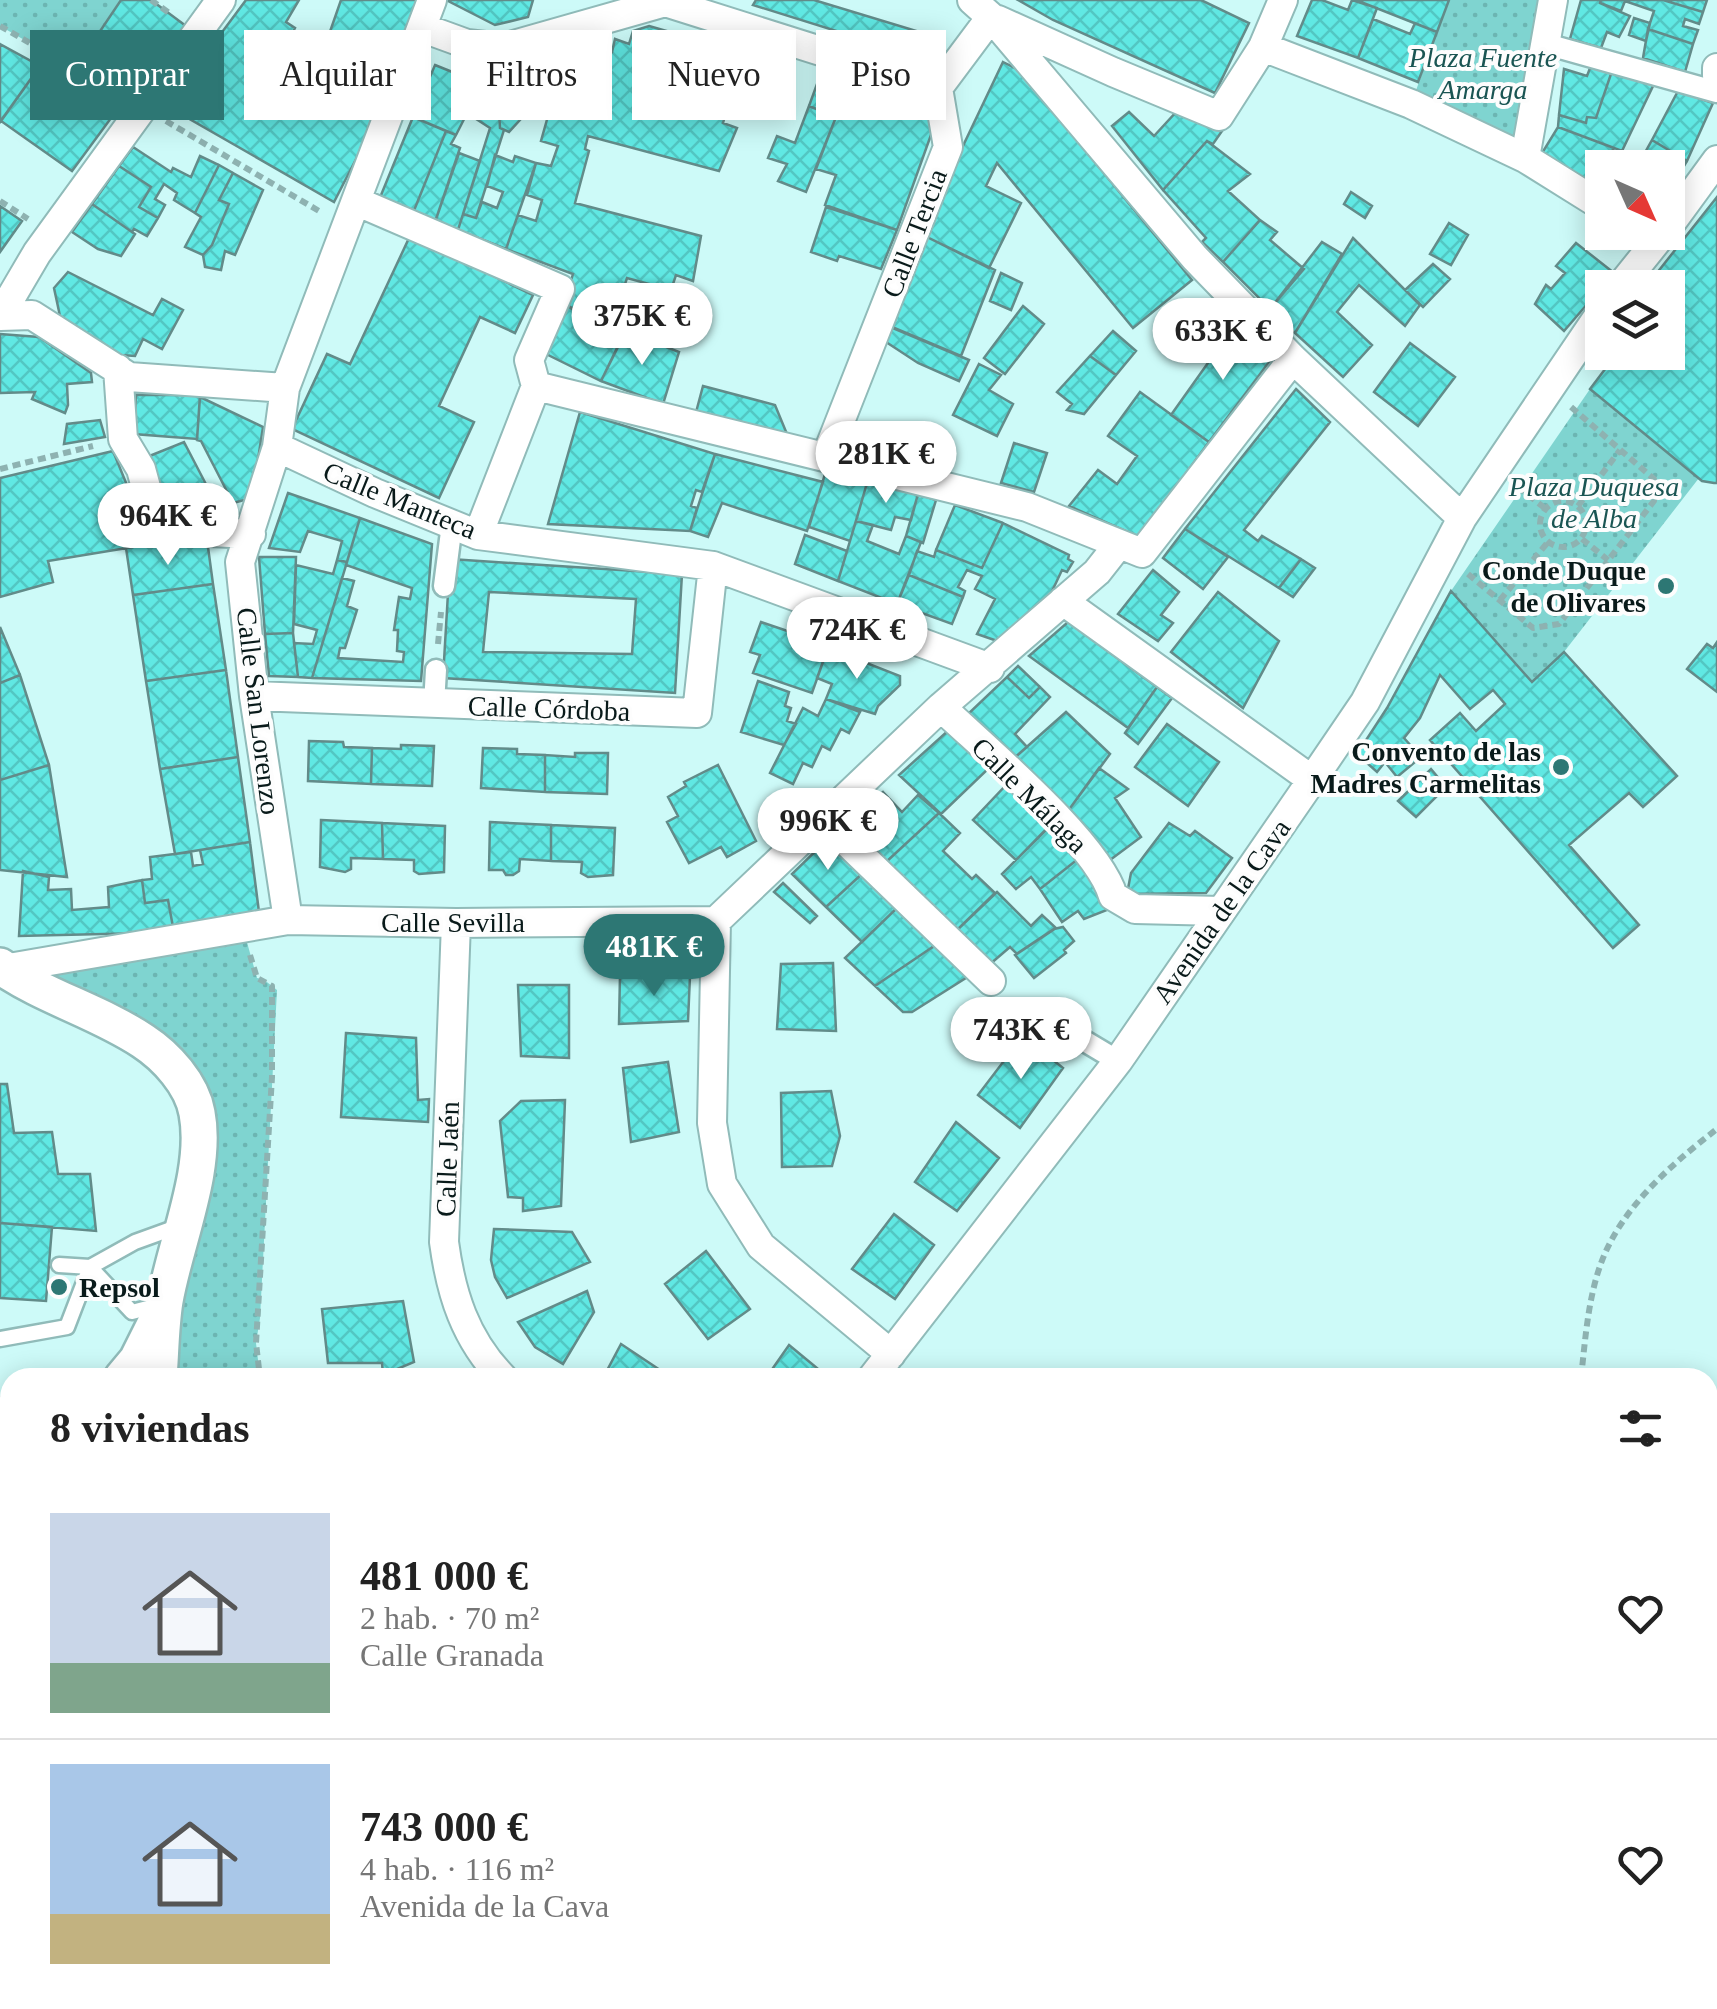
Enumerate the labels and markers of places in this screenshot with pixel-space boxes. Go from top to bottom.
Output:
pin: 375K € [561,283,723,368]
pin: 633K € [1142,298,1304,383]
pin: 281K € [805,421,967,506]
pin: 964K € [87,483,249,568]
place label: Conde Duque de Olivares [1482,555,1646,618]
marker: Conde Duque de Olivares [1655,575,1677,597]
pin: 724K € [776,597,938,682]
place label: Convento de las Madres Carmelitas [1311,736,1541,799]
marker: Convento de las Madres Carmelitas [1550,756,1572,778]
pin: 996K € [747,788,909,873]
pin: 481K € [573,914,735,999]
pin: 743K € [940,997,1102,1082]
place label: Repsol [79,1272,160,1303]
marker: Repsol [48,1276,70,1298]

